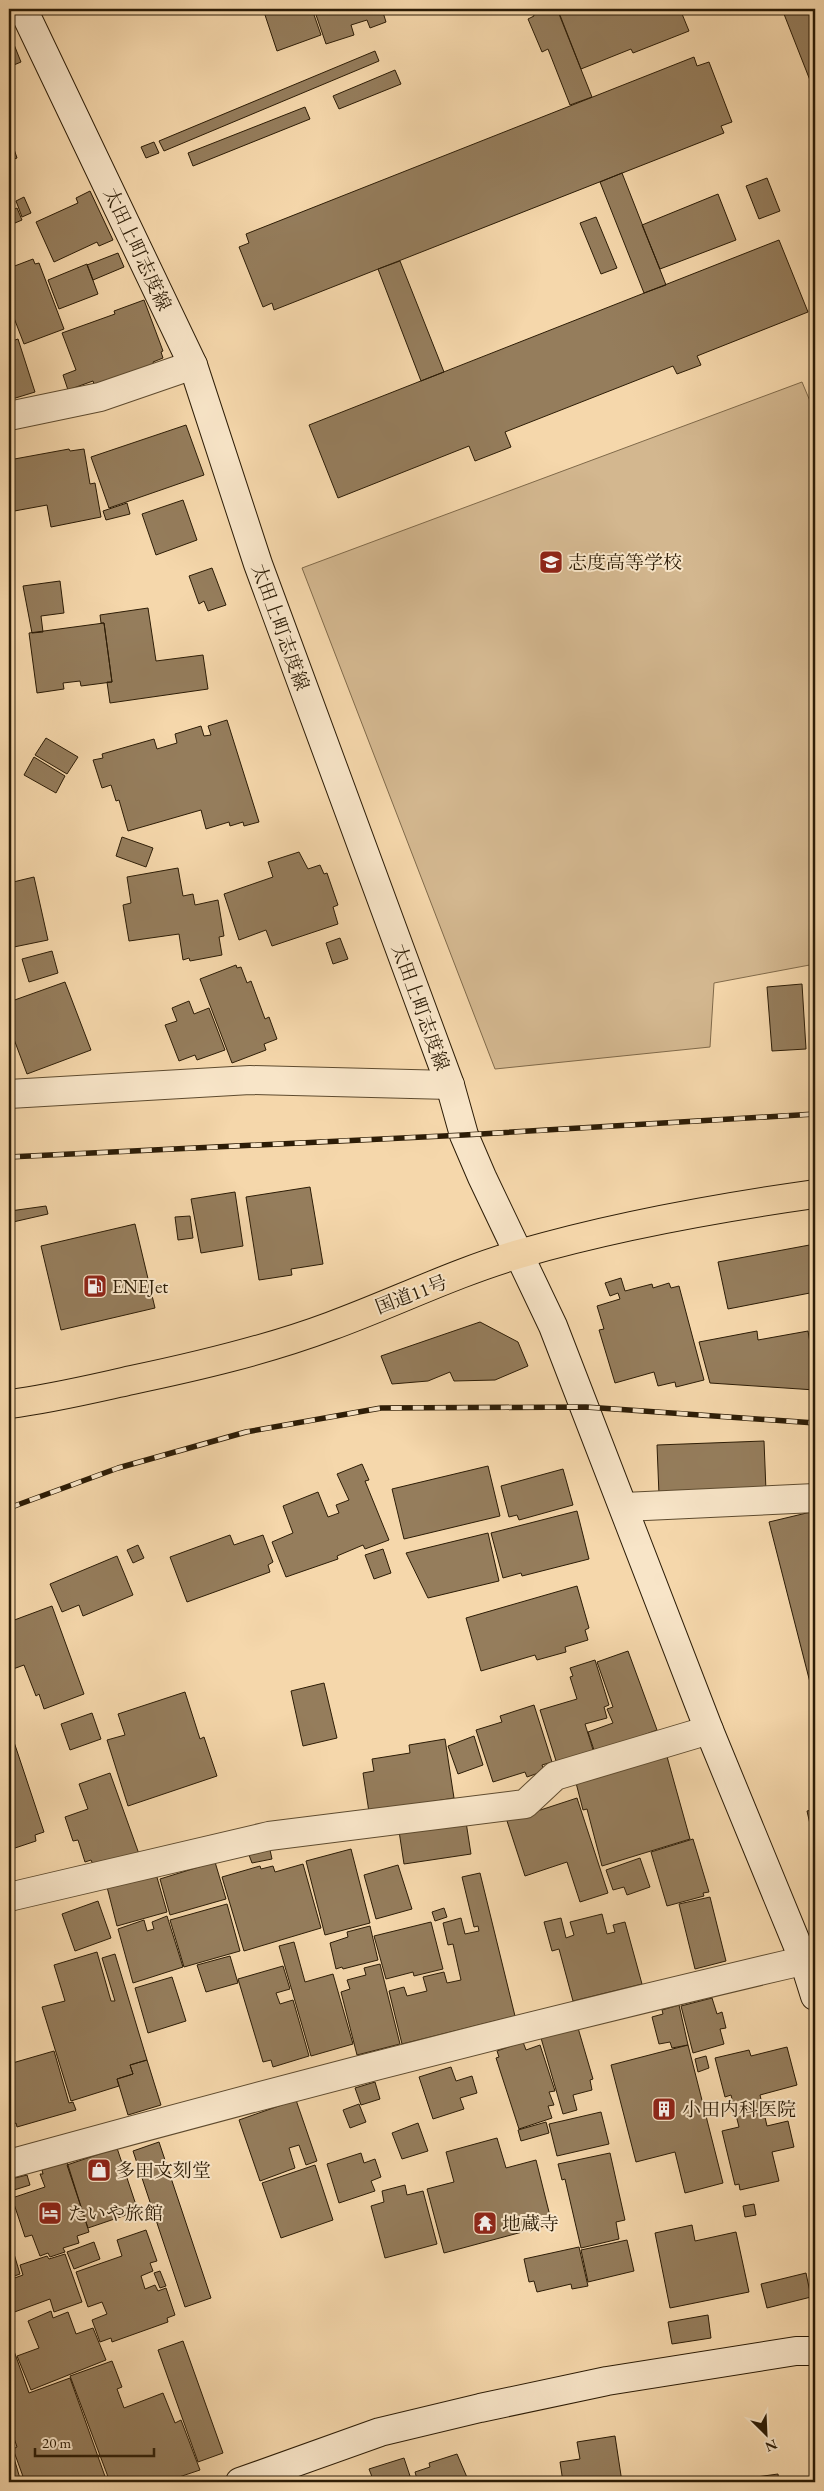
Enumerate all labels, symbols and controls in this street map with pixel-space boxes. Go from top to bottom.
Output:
street label: 太田上町志度線 [98,184,177,315]
school or university icon: 志度高等学校 [538,549,564,575]
place label: 志度高等学校 [568,550,682,575]
street label: 太田上町志度線 [246,560,315,694]
street label: 太田上町志度線 [386,940,455,1074]
street label: 国道11号 [372,1269,451,1320]
fuel station icon: ENEJet [82,1273,108,1299]
place label: ENEJet [112,1274,168,1299]
building icon: 小田内科医院 [651,2096,677,2122]
place label: 小田内科医院 [682,2097,796,2122]
shop icon: 多田文刻堂 [86,2157,112,2183]
place label: 多田文刻堂 [116,2158,211,2183]
hotel icon: たいや旅館 [37,2200,63,2226]
place label: たいや旅館 [68,2201,163,2226]
temple icon: 地蔵寺 [472,2210,498,2236]
place label: 地蔵寺 [502,2211,559,2236]
north arrow [742,2408,792,2458]
scale bar [35,2426,154,2458]
text: 20 m [42,2433,71,2452]
text: N [762,2435,780,2457]

